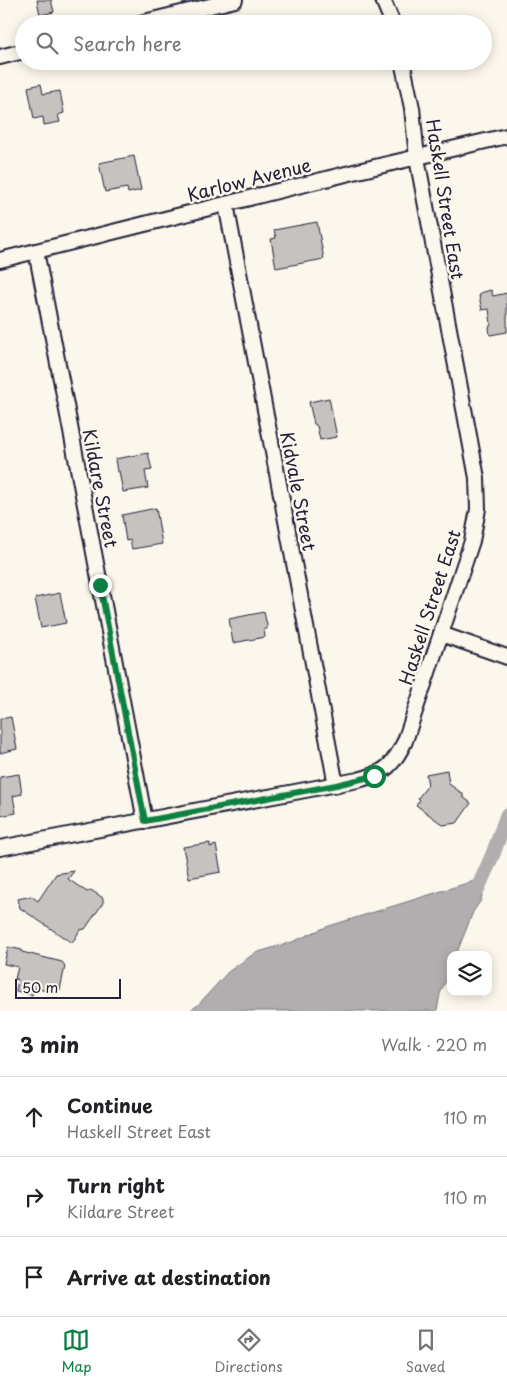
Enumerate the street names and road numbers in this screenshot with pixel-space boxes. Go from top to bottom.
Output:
street label: Haskell Street East [420,117,472,281]
street label: Karlow Avenue [184,151,314,207]
street label: Kildare Street [76,426,126,550]
street label: Kidvale Street [274,429,324,553]
street label: Haskell Street East [391,526,467,688]

